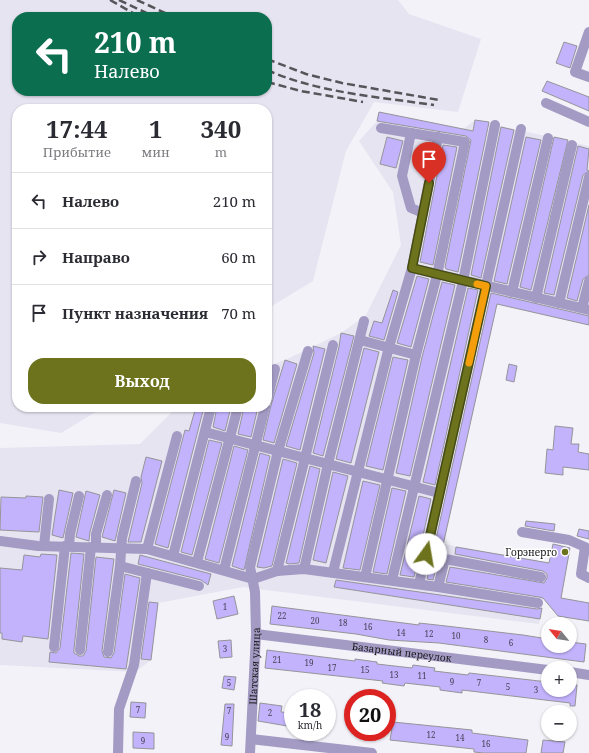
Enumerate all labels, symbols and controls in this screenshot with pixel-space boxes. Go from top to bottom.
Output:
text: 210 m [94,23,176,61]
icon: left [28,28,80,80]
text: Налево [94,59,160,83]
text: 17:44 [46,112,108,145]
text: 1 [149,112,163,145]
text: 340 [201,112,241,145]
pin [412,142,446,183]
text: Прибытие [43,143,111,161]
text: мин [142,143,170,161]
text: m [215,143,227,161]
icon: arrive [418,148,440,170]
icon: left [28,190,50,212]
text: Налево [62,191,119,211]
text: 210 m [213,191,256,211]
icon: right [28,246,50,268]
text: Направо [62,247,130,267]
text: 60 m [221,247,256,267]
icon: arrive [28,302,50,324]
text: Пункт назначения [62,303,208,323]
text: 70 m [221,303,256,323]
button: Выход [28,358,256,404]
position arrow [405,533,447,575]
place label: Горэнерго [505,545,557,559]
marker: Горэнерго [560,547,570,557]
house number: 1 [223,601,227,612]
house number: 22 [278,610,286,621]
house number: 20 [311,615,320,626]
house number: 18 [339,617,348,628]
north arrow [541,617,577,653]
map controls [541,617,577,741]
house number: 16 [364,621,373,632]
street label: Шатская улица [245,627,263,705]
house number: 14 [397,627,406,638]
house number: 12 [425,628,433,639]
house number: 10 [452,630,461,641]
house number: 8 [484,634,489,645]
house number: 6 [509,637,514,648]
street label: Базарный переулок [351,639,453,665]
house number: 3 [223,643,228,654]
house number: 21 [273,654,281,665]
house number: 19 [305,657,313,668]
button: + [541,661,577,697]
house number: 17 [328,662,337,673]
house number: 15 [361,664,369,675]
house number: 13 [390,669,399,680]
house number: 11 [418,670,426,681]
house number: 9 [450,676,454,687]
house number: 5 [227,677,231,688]
house number: 7 [477,677,482,688]
house number: 5 [506,681,510,692]
house number: 3 [534,684,539,695]
speed limit sign: 20 [344,689,396,741]
text: 18 [299,696,321,723]
house number: 7 [136,704,141,715]
house number: 7 [227,705,232,716]
button: − [541,705,577,741]
house number: 2 [268,707,272,718]
text: km/h [298,718,322,732]
house number: 12 [427,729,435,740]
house number: 9 [225,731,229,742]
house number: 14 [456,732,465,743]
house number: 9 [141,735,145,746]
house number: 16 [482,738,491,749]

